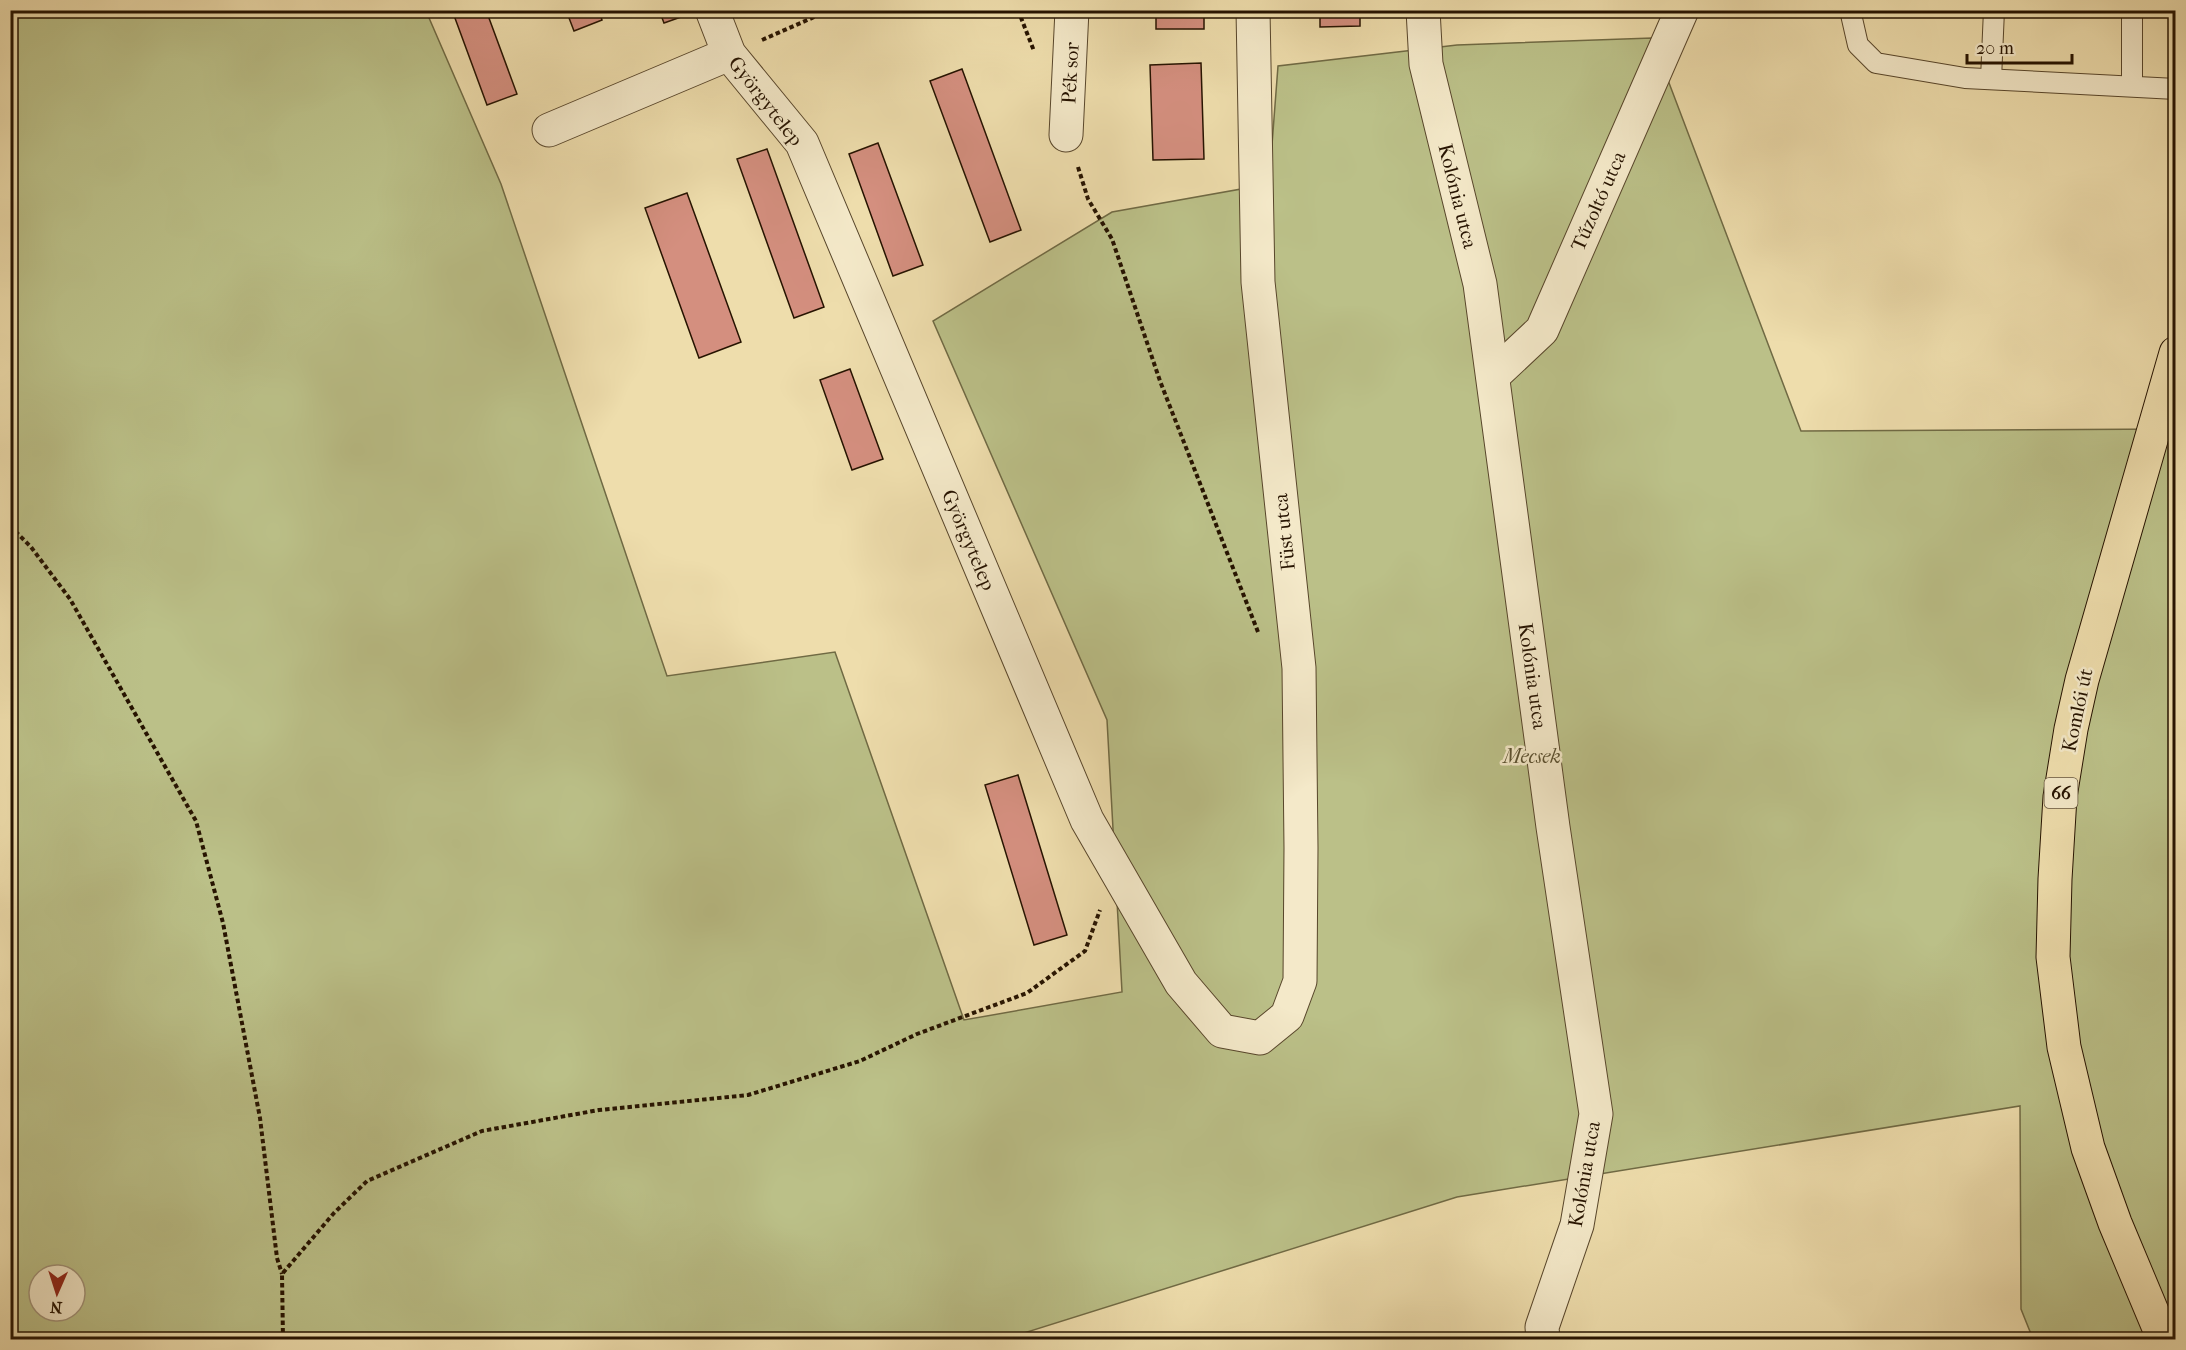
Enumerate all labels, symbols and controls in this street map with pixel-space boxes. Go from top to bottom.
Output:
scale bar [1967,27,2072,65]
text: 20 m [1976,38,2014,59]
street label: Pék sor [1057,41,1084,105]
street label: Györgytelep [724,52,808,151]
street label: Kolónia utca [1433,141,1482,252]
street label: Tűzoltó utca [1566,147,1631,255]
street label: Györgytelep [937,486,1000,594]
street label: Füst utca [1269,492,1300,572]
street label: Kolónia utca [1514,621,1551,731]
street label: Komlói út [2057,666,2098,754]
park label: Mecsek [1501,745,1561,768]
road number: 66 [2044,778,2078,808]
street label: Kolónia utca [1564,1119,1605,1229]
north arrow [27,1263,87,1323]
text: N [49,1298,63,1317]

